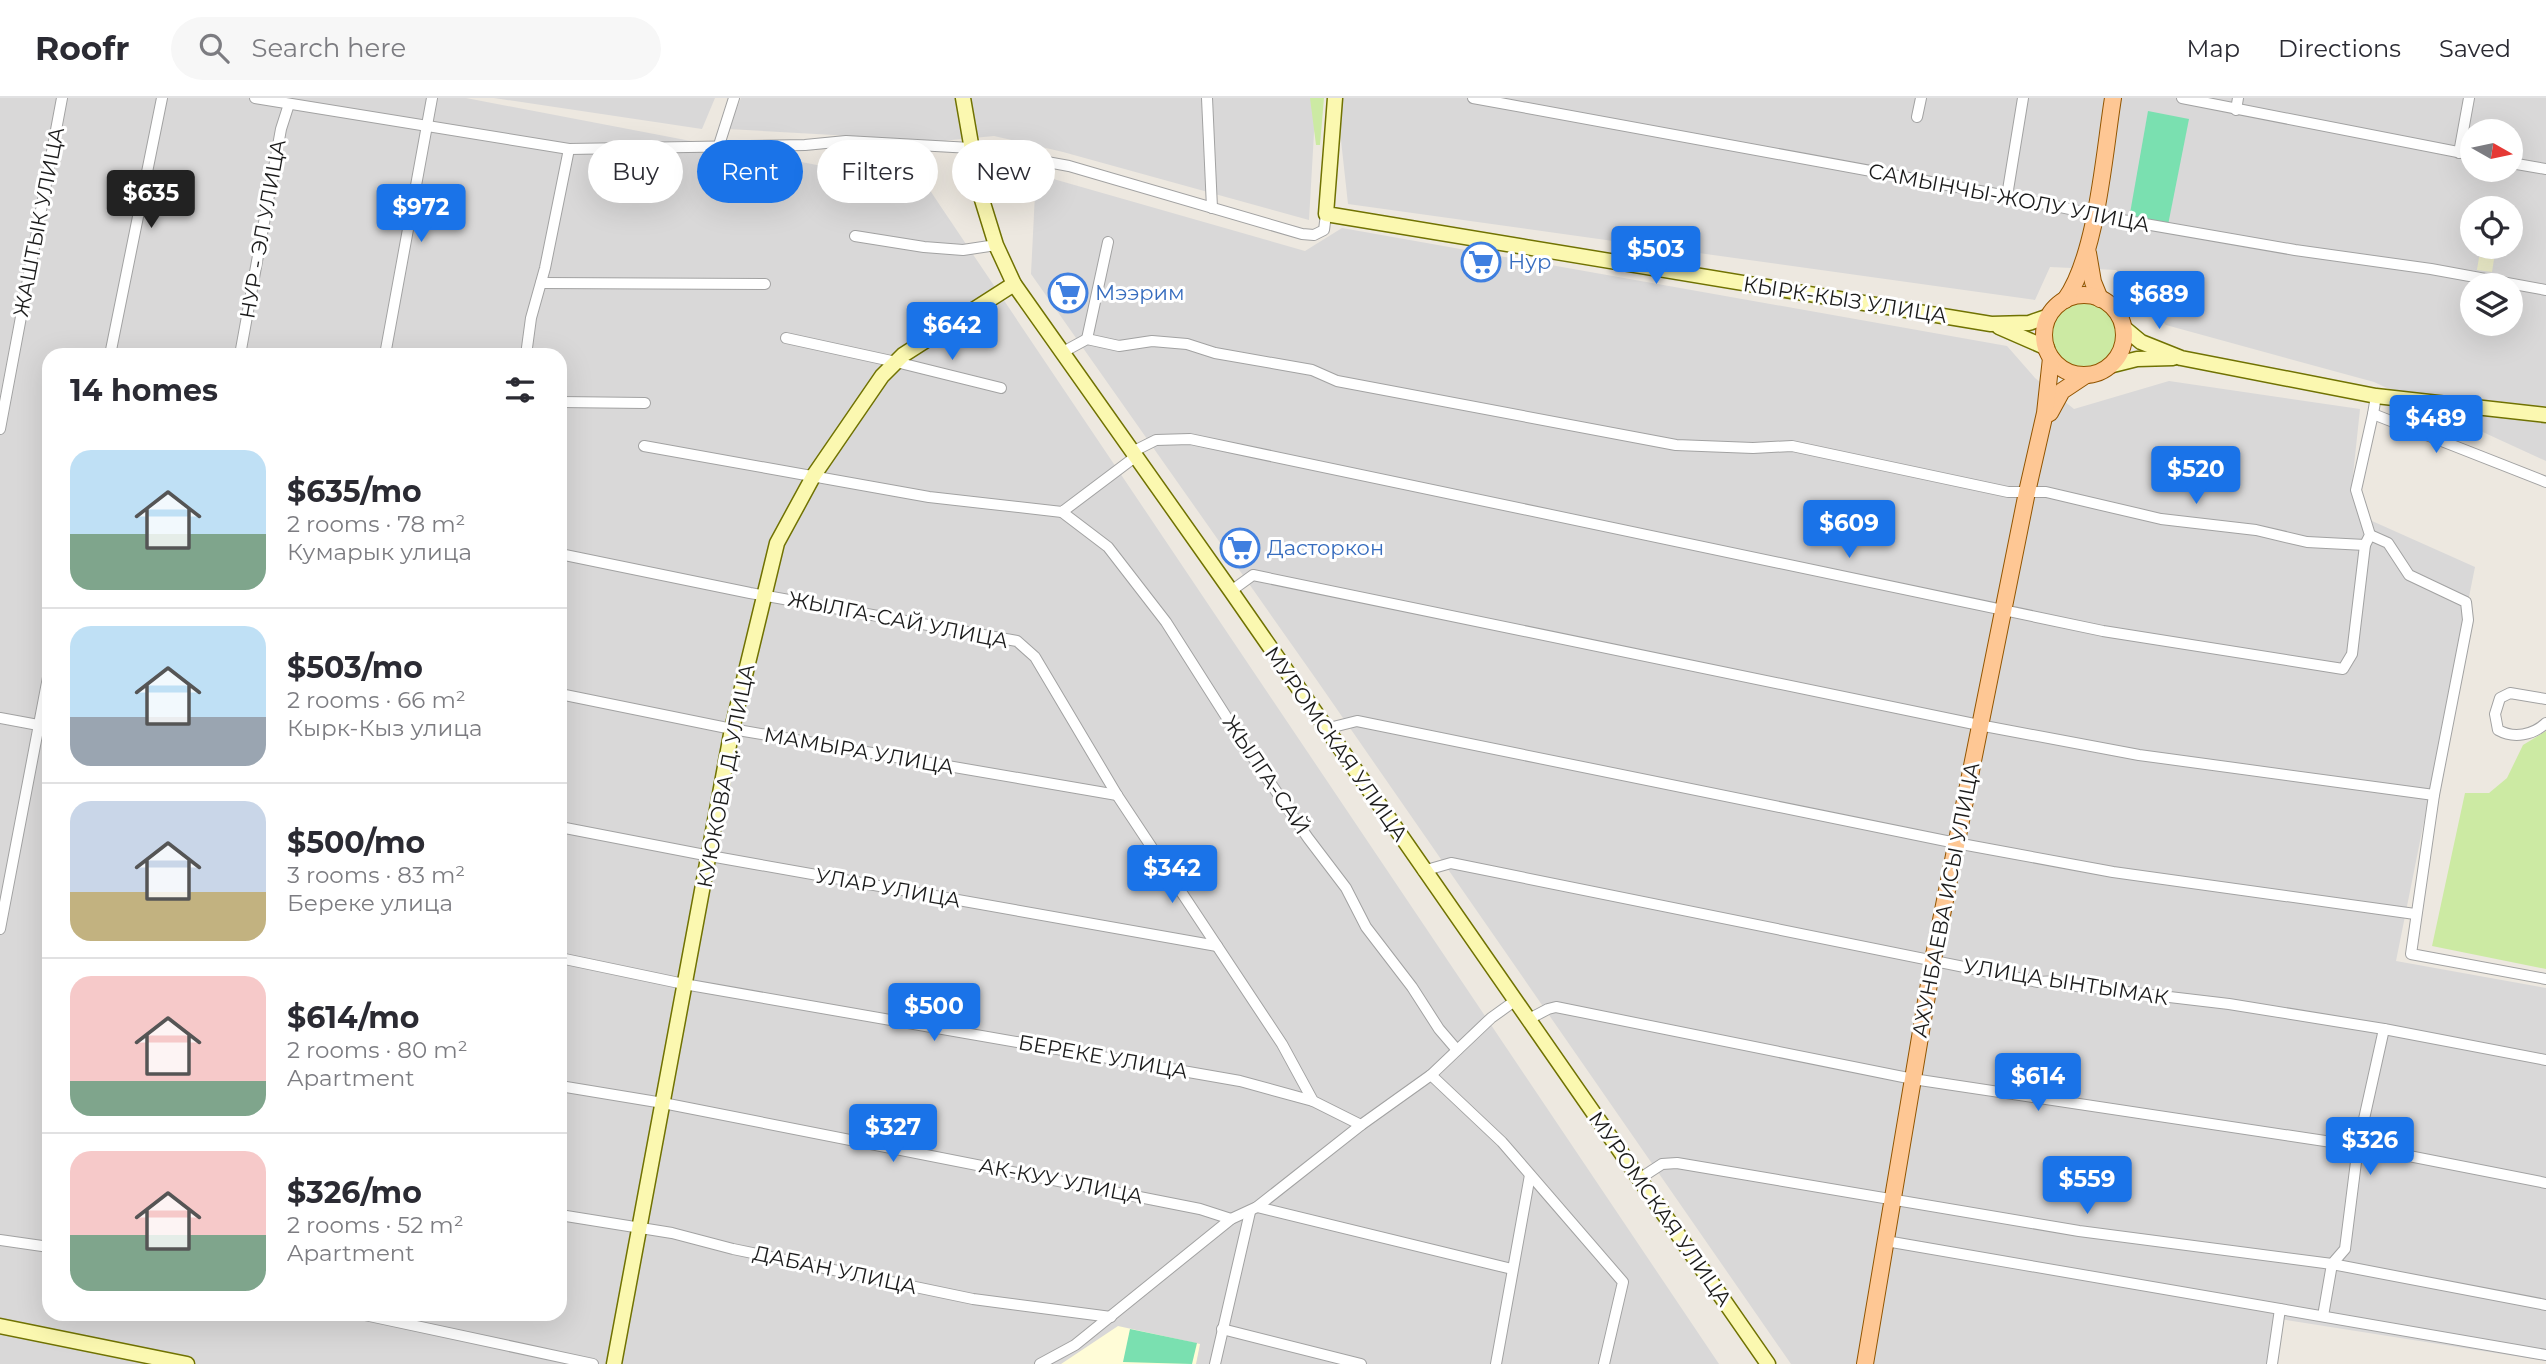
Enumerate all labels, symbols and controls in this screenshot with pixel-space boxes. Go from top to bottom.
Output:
search box [171,17,661,80]
text: Roofr [35,28,129,68]
icon: search [195,29,233,67]
text: Search here [251,32,406,64]
text: Map [2187,34,2240,63]
text: Directions [2278,34,2401,63]
text: Saved [2439,34,2511,63]
north arrow [2460,119,2524,182]
map controls [2460,119,2523,336]
street label: ЖАШТЫК УЛИЦА [8,124,69,319]
street label: НУР - ЭЛ УЛИЦА [234,137,291,321]
chip: Buy [588,140,683,203]
chip: Rent [697,140,803,203]
chip: Filters [817,140,938,203]
chip: New [952,140,1055,203]
street label: САМЫНЧЫ-ЖОЛУ УЛИЦА [1866,158,2152,237]
pin: $635 [110,170,192,230]
text: $635 [123,179,179,207]
pin: $972 [380,184,462,244]
text: $972 [393,193,449,221]
button: locate [2460,196,2523,259]
pin: $503 [1615,226,1697,286]
text: $503 [1627,235,1685,263]
supermarket icon: Нур [1460,241,1502,283]
place label: Нур [1508,249,1551,274]
street label: КЫРК-КЫЗ УЛИЦА [1741,271,1949,328]
supermarket icon: Мээрим [1047,272,1089,314]
pin: $689 [2118,272,2200,331]
button: layers [2460,273,2523,336]
place label: Мээрим [1095,280,1185,305]
text: $689 [2129,280,2189,308]
pin: $642 [911,302,993,362]
text: $642 [923,311,981,339]
icon: filters [501,371,539,409]
text: 14 homes [70,372,218,409]
pin: $489 [2395,396,2477,455]
text: $489 [2406,404,2466,432]
pin: $520 [2155,446,2237,506]
text: $520 [2167,455,2225,483]
text: $635/mo [287,473,422,510]
icon: home [126,478,210,562]
pin: $609 [1808,500,1890,560]
text: $609 [1819,509,1879,537]
text: 2 rooms · 78 m² [287,510,465,538]
supermarket icon: Дасторкон [1219,527,1261,569]
place label: Дасторкон [1267,535,1384,560]
text: Кумарык улица [287,538,472,566]
street label: ЖЫЛГА-САЙ УЛИЦА [786,586,1011,653]
street label: МУРОМСКАЯ УЛИЦА [1260,641,1413,846]
text: $503/mo [287,649,423,686]
icon: home [126,654,210,738]
street label: КУЮКОВА Д. УЛИЦА [692,662,760,890]
text: 2 rooms · 66 m² [287,686,466,714]
street label: ЖЫЛГА-САЙ [1217,711,1315,839]
text: Кырк-Кыз улица [287,714,482,742]
street label: МАМЫРА УЛИЦА [762,722,956,780]
street label: АХУНБАЕВА ИСЫ УЛИЦА [1907,760,1985,1040]
text: $500/mo [287,824,425,861]
icon: home [126,829,210,913]
pin: $342 [1131,846,1213,905]
text: $342 [1143,854,1201,882]
text: 3 rooms · 83 m² [287,861,465,889]
street label: УЛАР УЛИЦА [814,862,963,913]
text: Береке улица [287,889,453,917]
street label: УЛИЦА ЫНТЫМАК [1962,953,2171,1010]
pin: $500 [893,984,975,1043]
text: $500 [904,992,964,1020]
text: $614/mo [287,999,419,1036]
icon: home [126,1004,210,1088]
street label: БЕРЕКЕ УЛИЦА [1016,1029,1190,1084]
text: 2 rooms · 80 m² [287,1036,468,1064]
pin: $614 [1997,1054,2079,1113]
text: $614 [2011,1062,2065,1090]
text: Apartment [287,1064,415,1092]
pin: $327 [852,1104,934,1164]
street label: МУРОМСКАЯ УЛИЦА [1584,1106,1737,1311]
text: $327 [865,1113,921,1141]
pin: $326 [2329,1118,2411,1177]
text: $326 [2342,1126,2398,1154]
street label: АК-КУУ УЛИЦА [977,1152,1146,1209]
pin: $559 [2046,1156,2128,1216]
text: $559 [2059,1165,2115,1193]
text: $326/mo [287,1174,422,1211]
icon: home [126,1179,210,1263]
text: 2 rooms · 52 m² [287,1211,464,1239]
text: Apartment [287,1239,415,1267]
street label: ДАБАН УЛИЦА [751,1240,919,1299]

